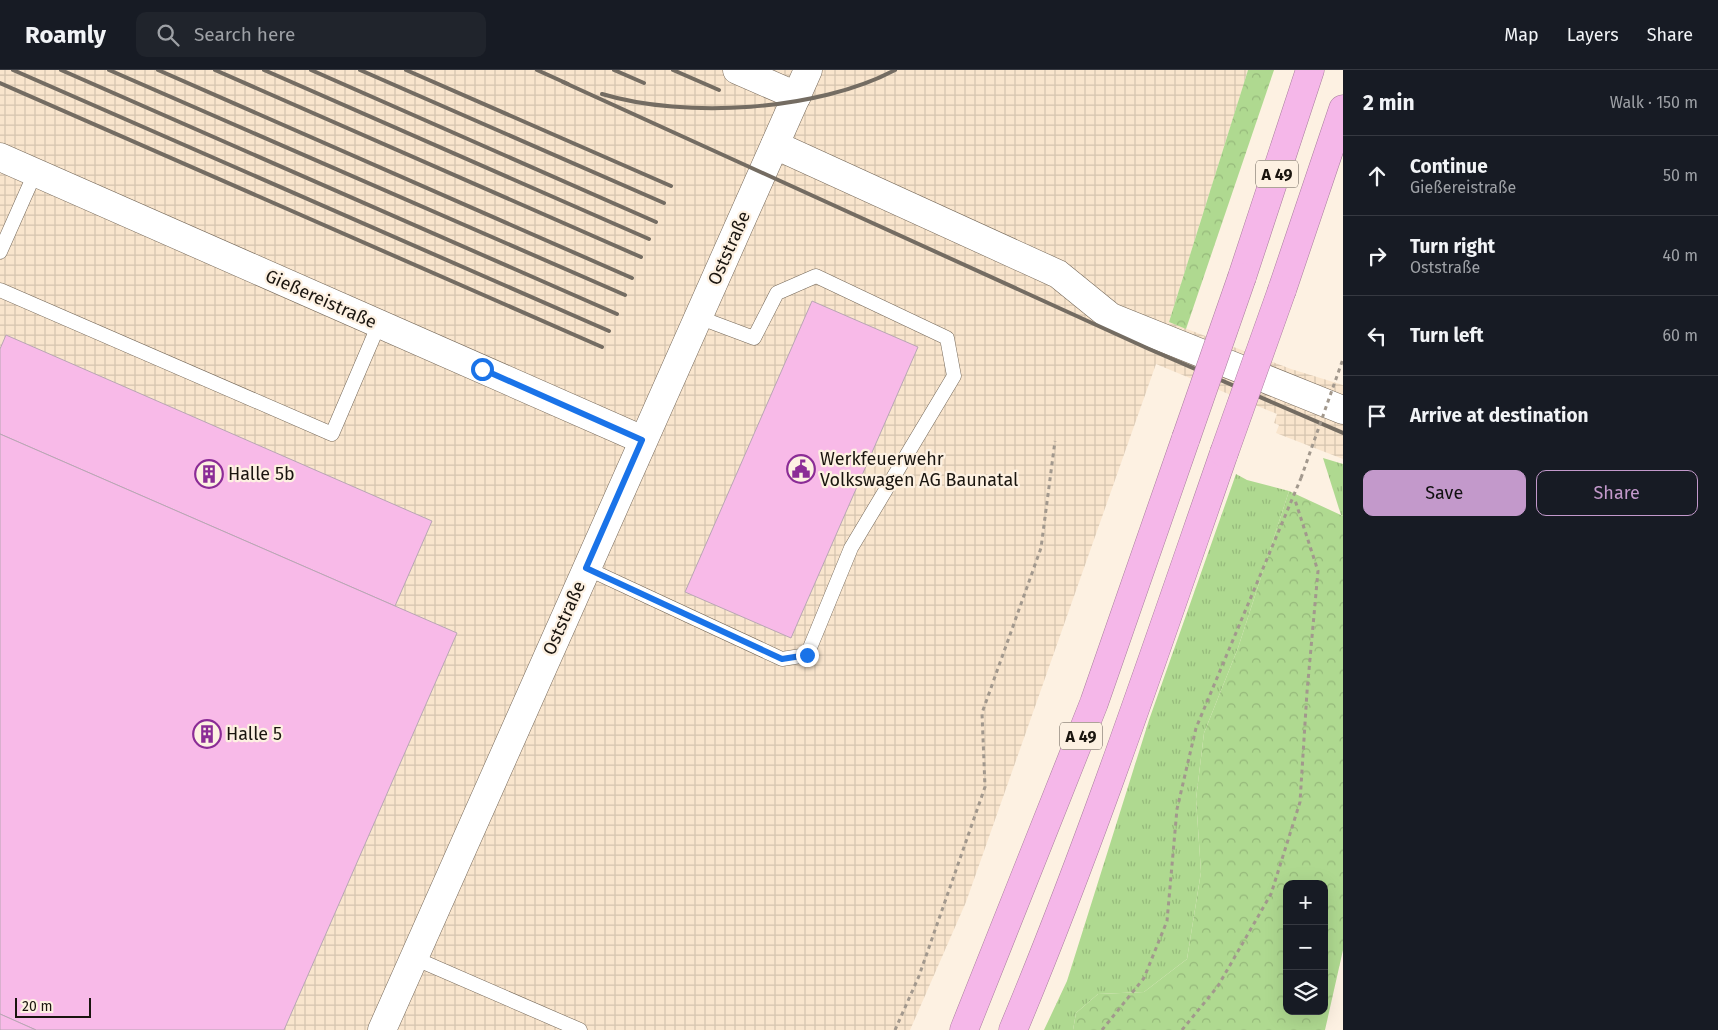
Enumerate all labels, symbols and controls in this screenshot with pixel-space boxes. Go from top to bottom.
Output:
search box [136,12,486,57]
text: Roamly [25,21,106,49]
icon: search [154,21,182,49]
text: Search here [194,23,295,46]
text: Map [1504,24,1539,46]
text: Layers [1567,24,1619,46]
text: Share [1647,24,1693,46]
text: 2 min [1363,90,1415,116]
text: Walk · 150 m [1610,93,1698,112]
text: Continue [1410,155,1488,178]
road number: A 49 [1256,160,1298,188]
icon: ahead [1363,162,1391,190]
text: 50 m [1663,166,1698,185]
text: Gießereistraße [1410,178,1516,197]
street label: Oststraße [703,208,755,288]
text: Turn right [1410,235,1495,258]
icon: right [1363,242,1391,270]
text: 40 m [1663,246,1698,265]
text: Oststraße [1410,258,1480,277]
street label: Gießereistraße [262,265,380,333]
icon: left [1363,322,1391,350]
text: Turn left [1410,324,1484,347]
text: 60 m [1663,326,1698,345]
route start [471,358,494,381]
icon: arrive [1363,402,1391,430]
text: Arrive at destination [1410,404,1589,427]
place label: Werkfeuerwehr Volkswagen AG Baunatal [820,448,1018,491]
public building icon: Werkfeuerwehr Volkswagen AG Baunatal [786,454,816,484]
building icon: Halle 5b [194,459,224,489]
place label: Halle 5b [228,463,295,485]
button: Save [1363,470,1526,516]
button: Share [1536,470,1698,516]
street label: Oststraße [538,578,590,658]
route end [796,644,819,667]
building icon: Halle 5 [192,719,222,749]
road number: A 49 [1060,722,1102,749]
place label: Halle 5 [226,723,282,745]
map controls [1283,880,1328,1015]
button: + [1283,880,1328,925]
button: − [1283,925,1328,970]
button: layers [1283,970,1328,1015]
scale bar [15,995,91,1018]
text: 20 m [22,998,52,1015]

